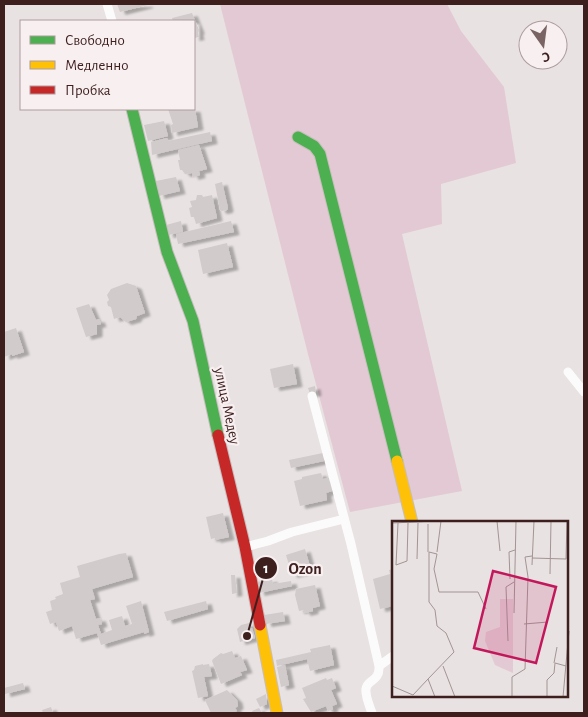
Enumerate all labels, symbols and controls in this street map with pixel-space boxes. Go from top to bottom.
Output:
legend [20,20,195,110]
north arrow [518,20,568,70]
text: Свободно [65,33,125,48]
text: С [540,49,551,64]
text: Медленно [65,58,129,73]
text: Пробка [65,83,111,98]
street label: улица Медеу [211,365,243,446]
inset map [392,521,568,697]
callout: Ozon [253,553,332,584]
text: 1 [263,561,269,576]
text: Ozon [288,561,322,577]

